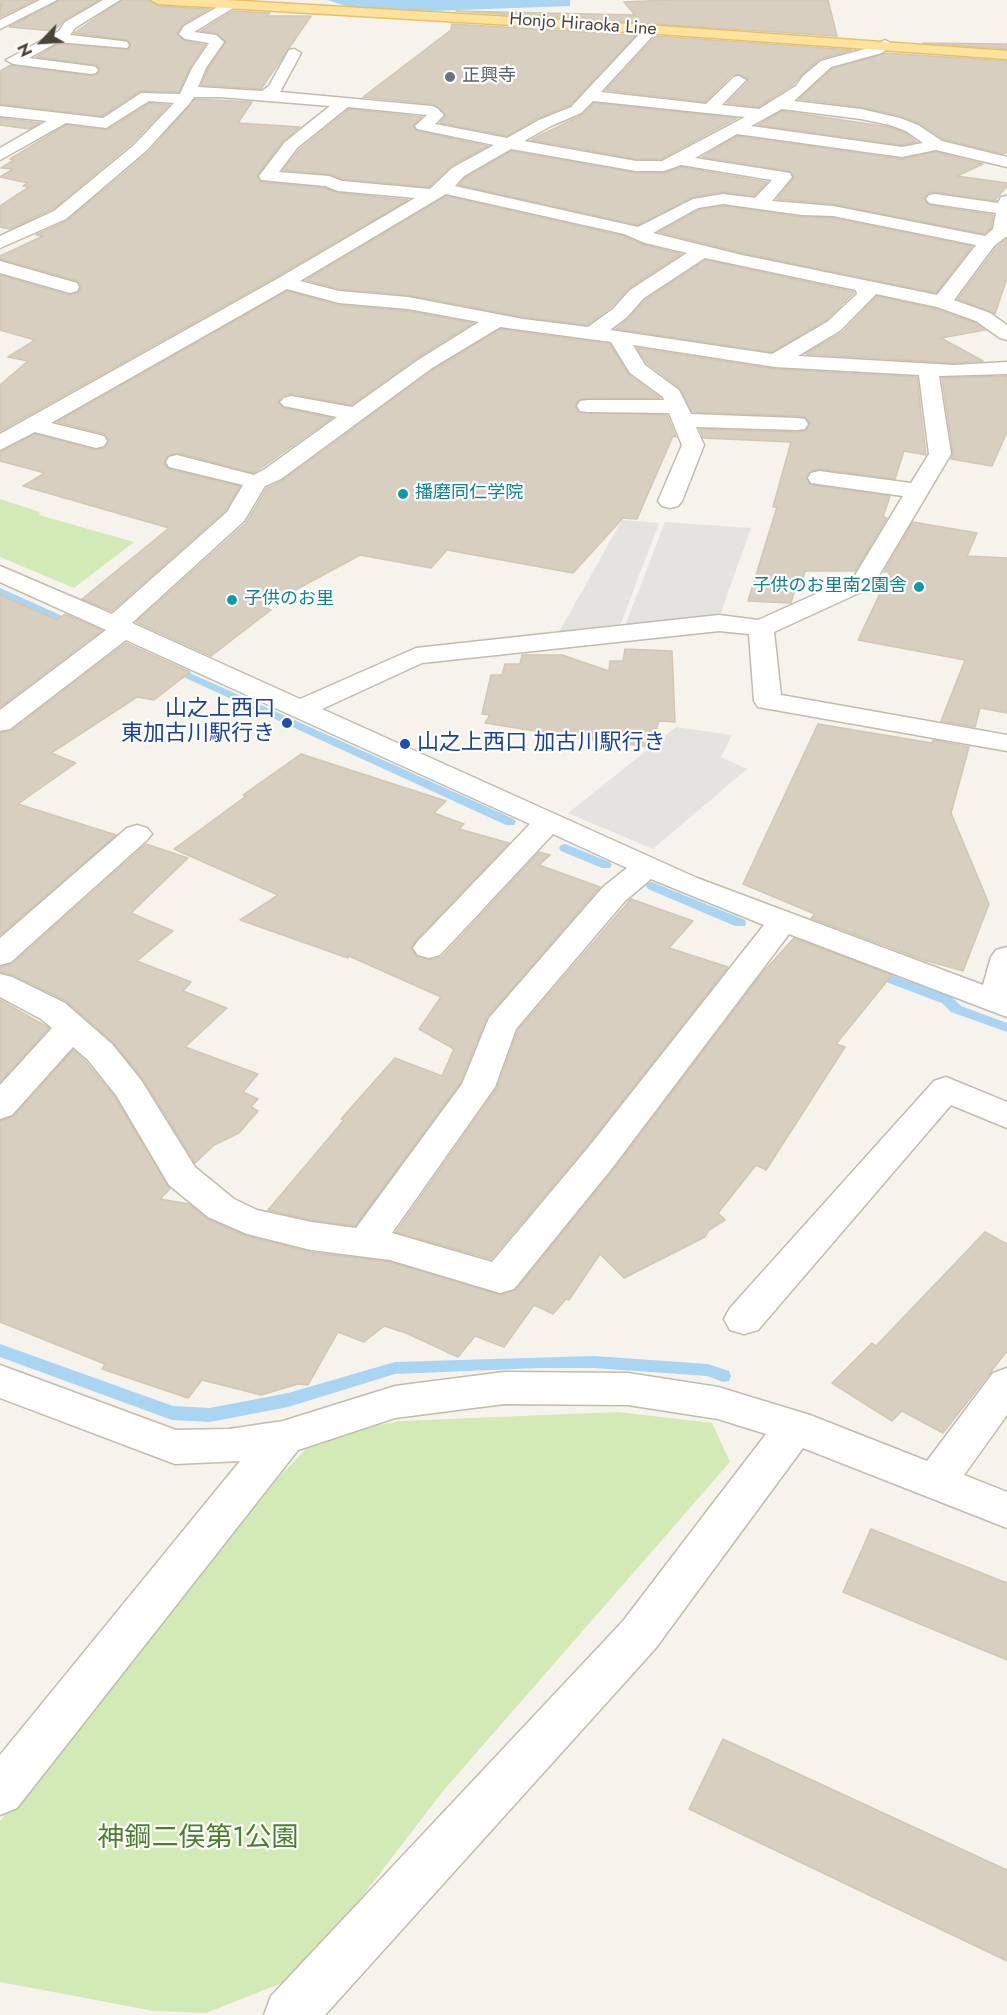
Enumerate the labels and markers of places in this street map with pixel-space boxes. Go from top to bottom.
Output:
place label: 正興寺 [462,66,516,88]
marker: 正興寺 [443,70,457,84]
place label: 播磨同仁学院 [415,483,523,505]
marker: 播磨同仁学院 [396,487,410,501]
place label: 子供のお里南２園舎 [753,576,907,598]
marker: 子供のお里南２園舎 [912,580,926,594]
place label: 子供のお里 [244,589,334,611]
marker: 子供のお里 [225,593,239,607]
place label: 山之上西口 東加古川駅行き [121,697,275,748]
marker: 山之上西口 東加古川駅行き [280,716,294,730]
place label: 山之上西口 加古川駅行き [417,731,666,757]
marker: 山之上西口 加古川駅行き [398,737,412,751]

